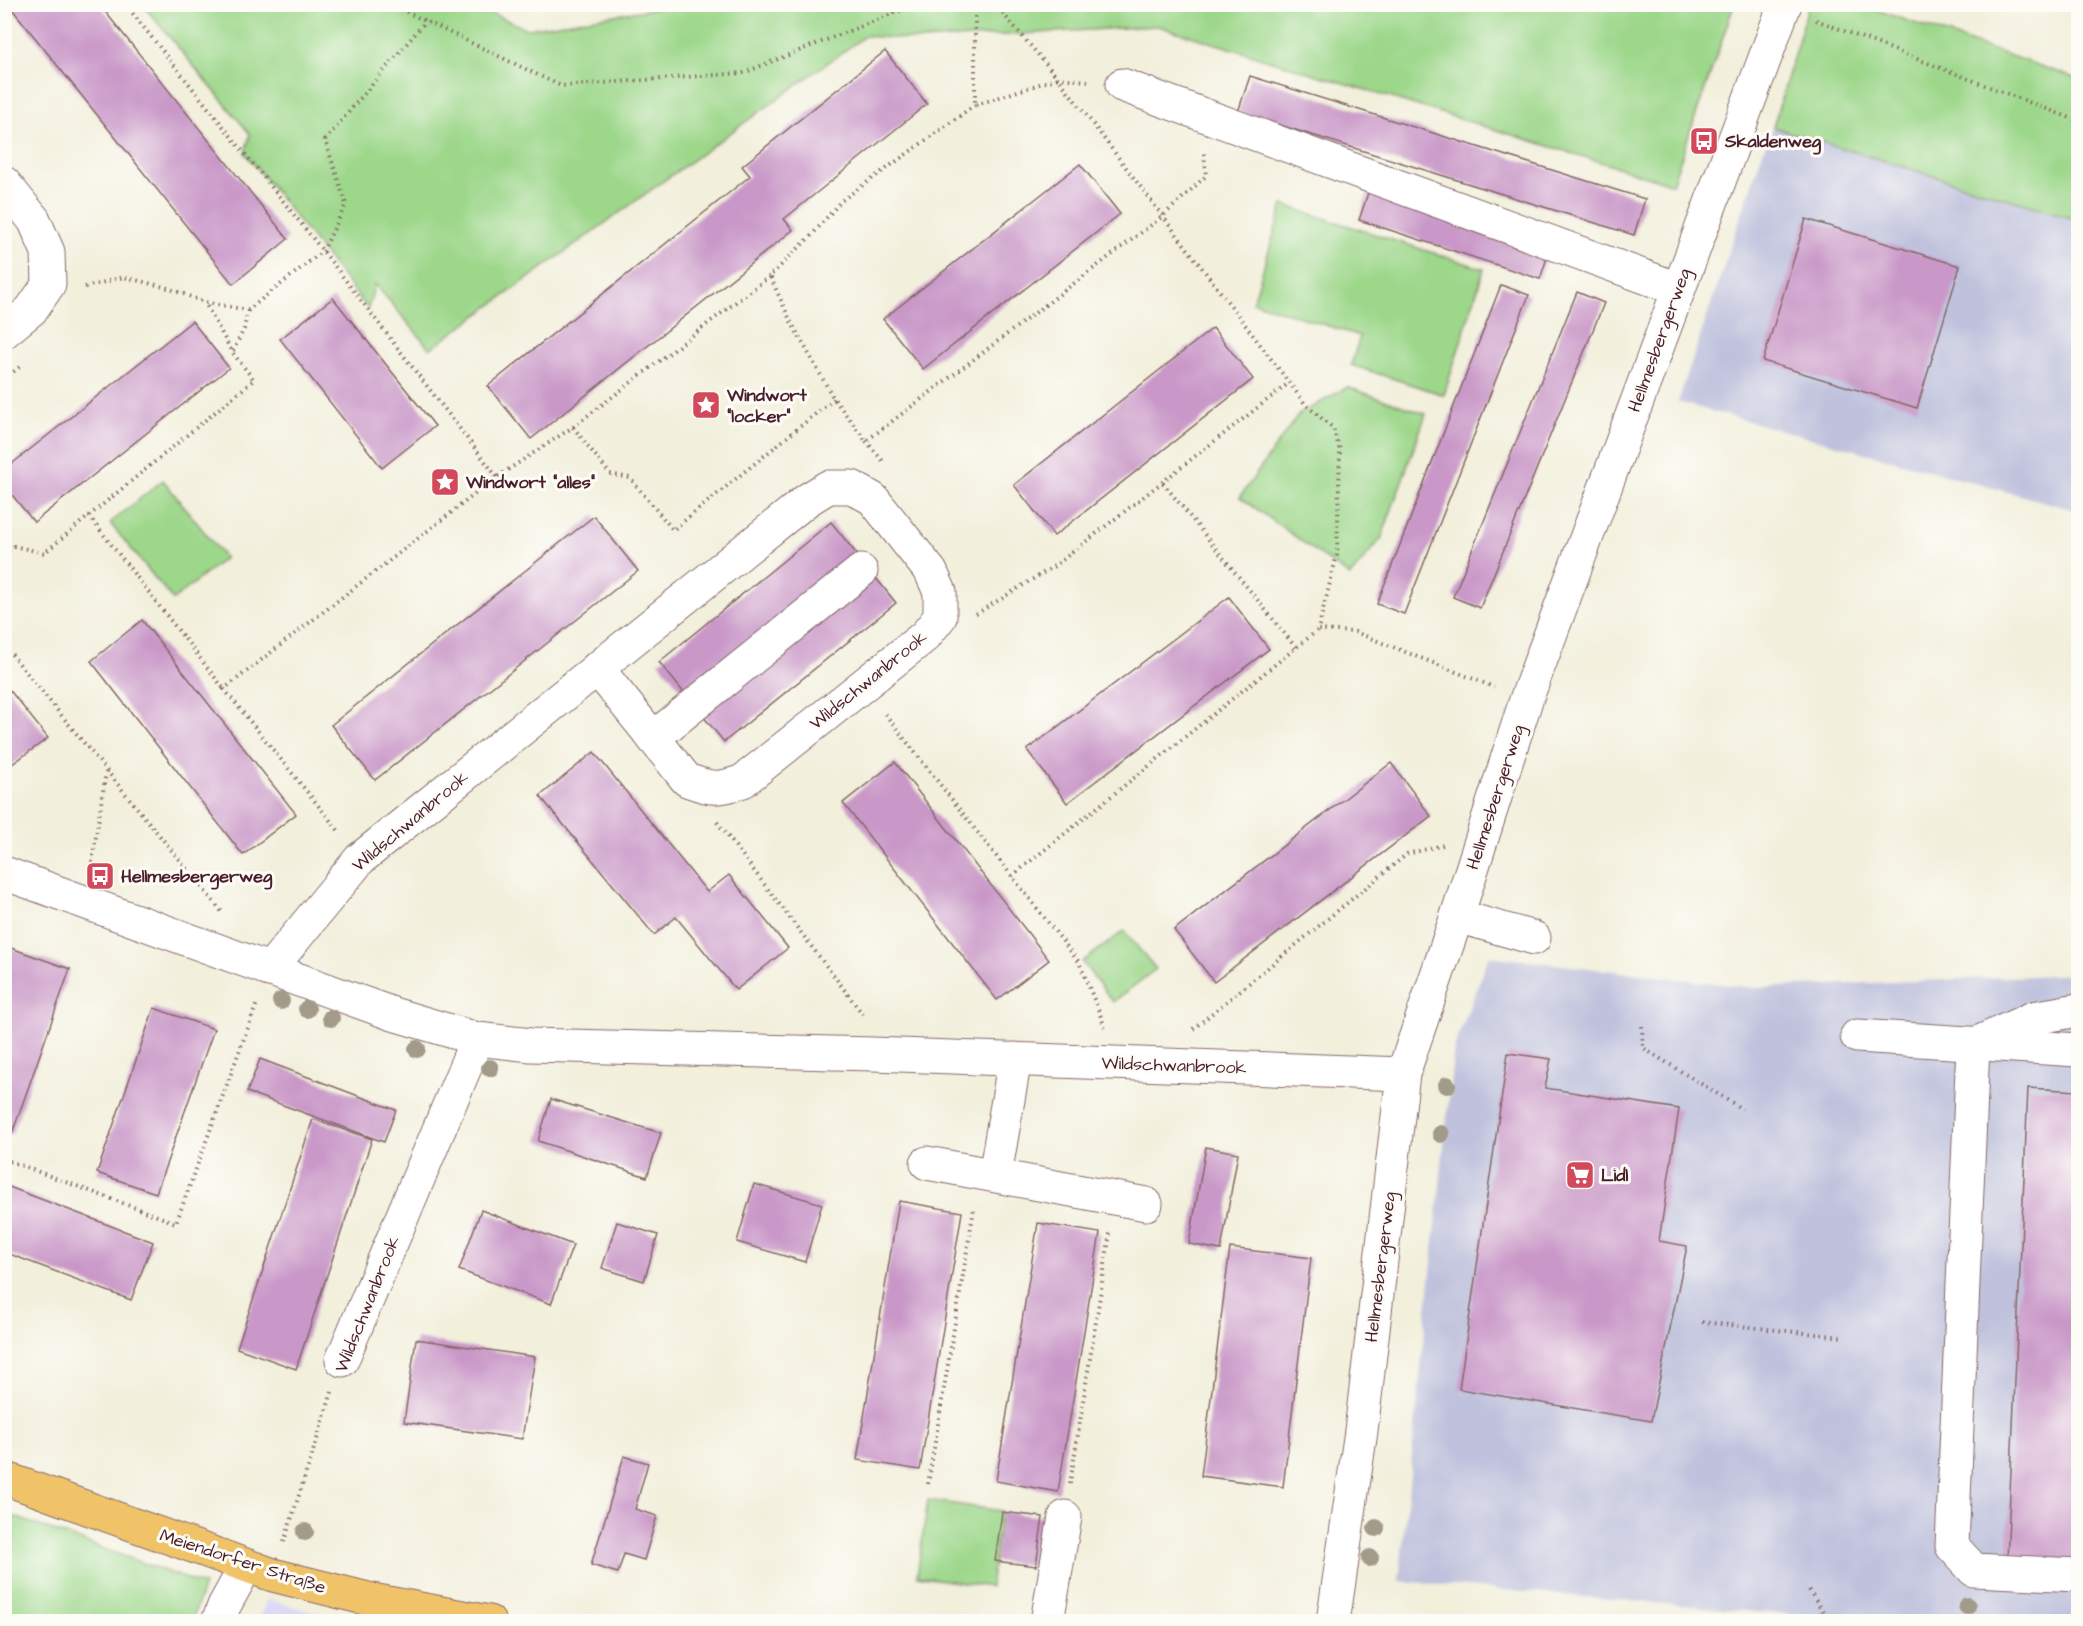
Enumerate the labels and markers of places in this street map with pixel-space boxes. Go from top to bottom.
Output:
bus stop icon: Skaldenweg [1688,125,1720,157]
place label: Skaldenweg [1724,129,1822,155]
place label: Windwort "locker" [726,383,807,429]
place icon: Windwort "locker" [690,389,722,421]
place icon: Windwort "alles" [429,466,461,498]
place label: Windwort "alles" [465,470,596,495]
bus stop icon: Hellmesbergerweg [84,860,116,892]
place label: Hellmesbergerweg [121,864,273,890]
supermarket icon: Lidl [1564,1159,1596,1191]
place label: Lidl [1601,1163,1628,1188]

